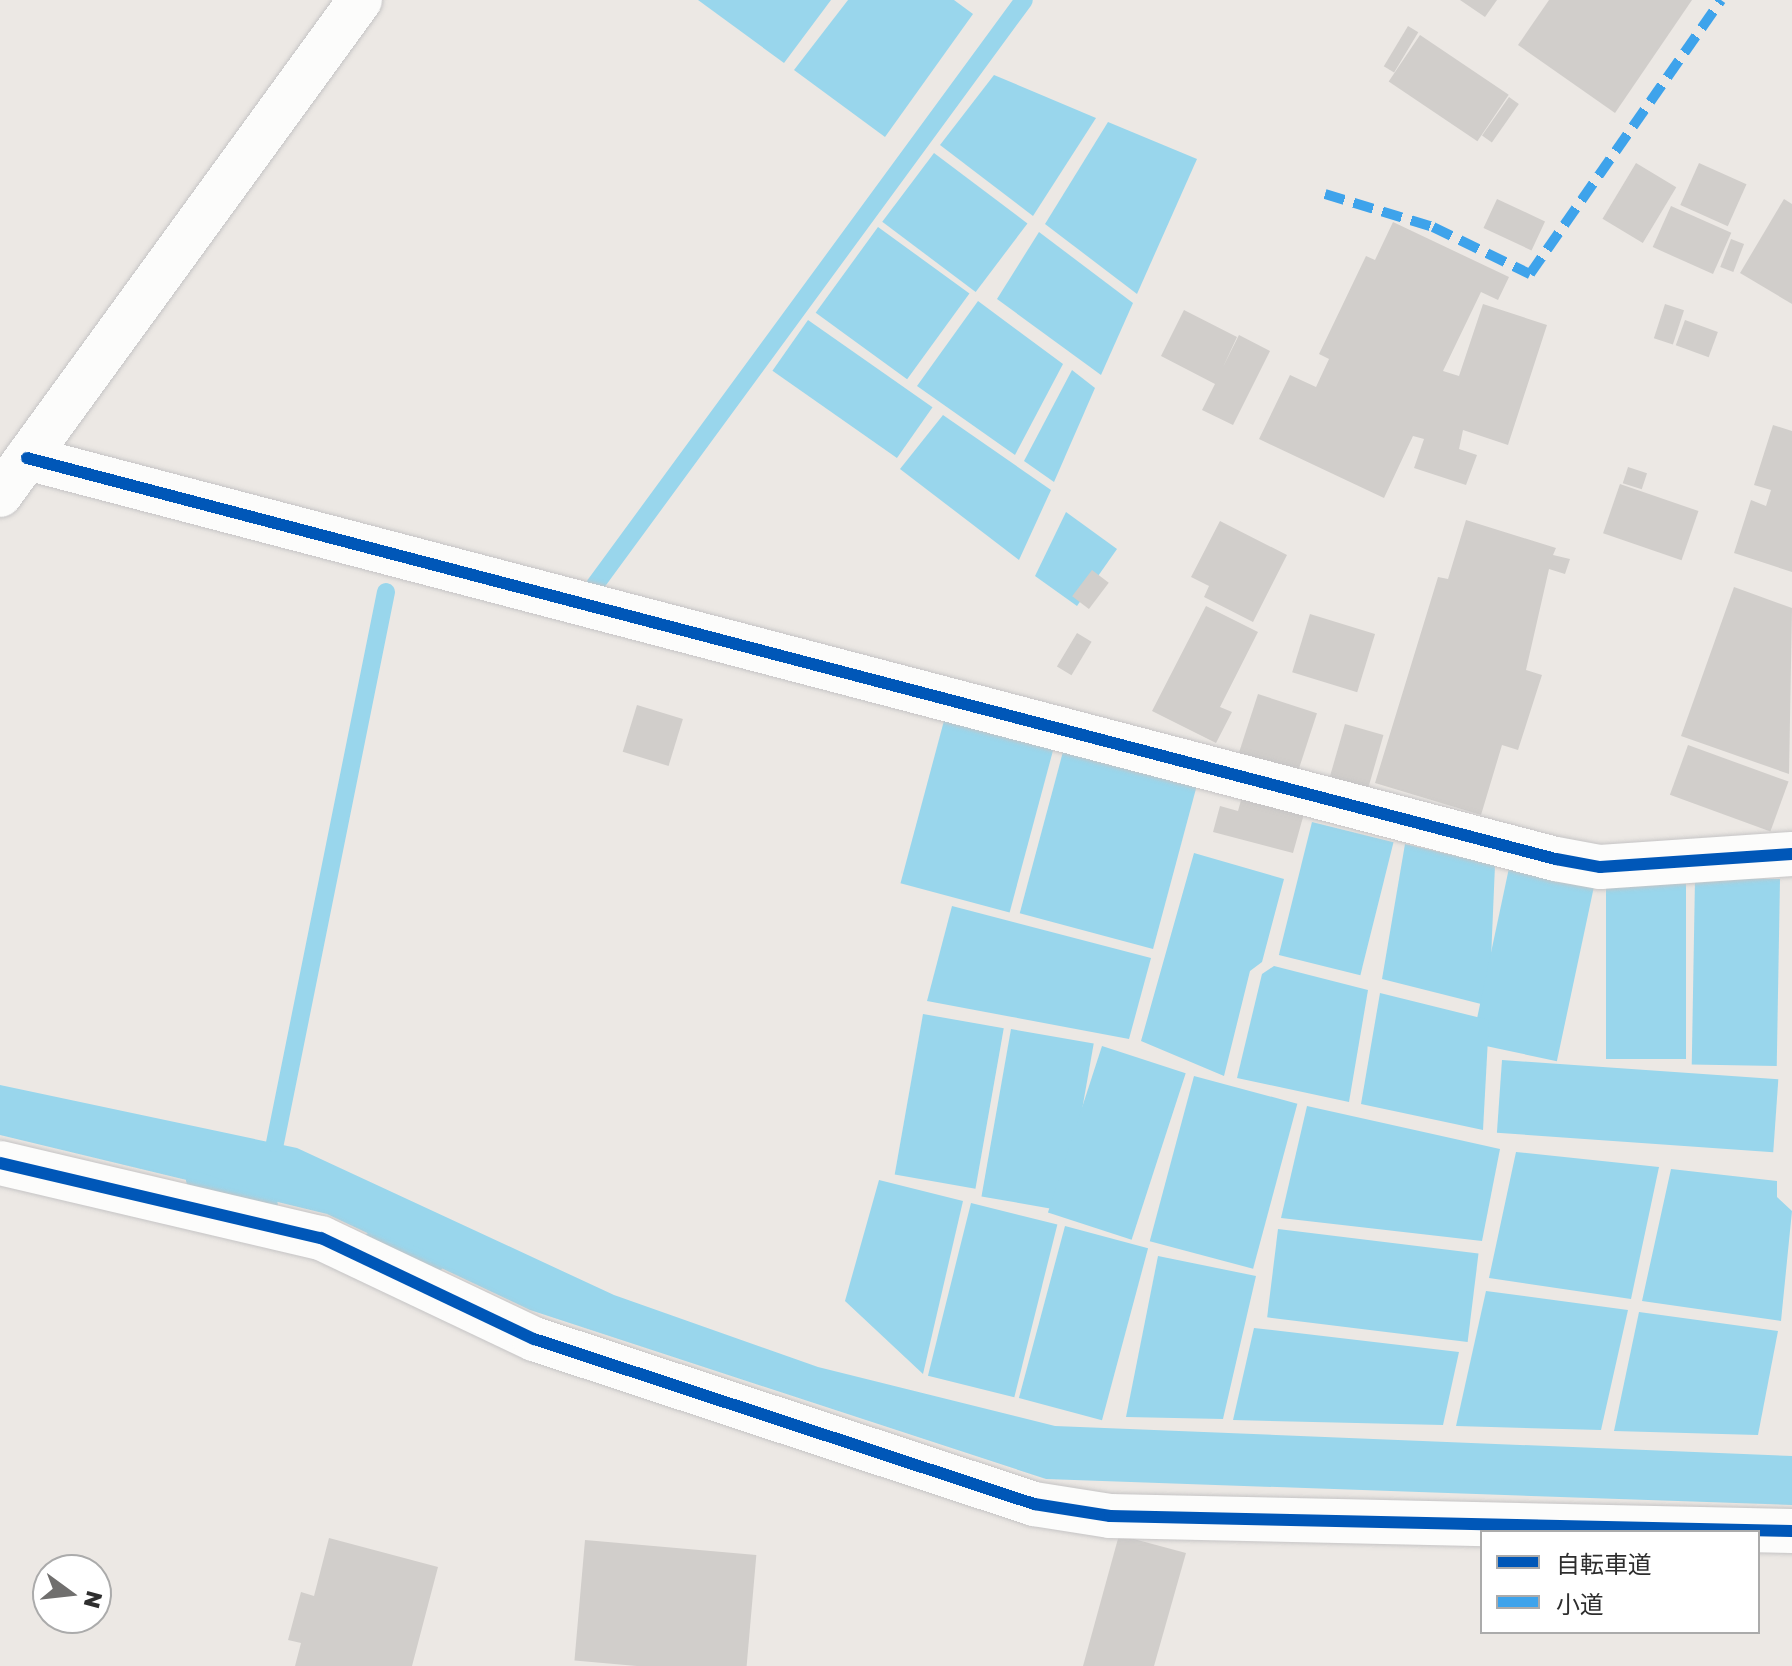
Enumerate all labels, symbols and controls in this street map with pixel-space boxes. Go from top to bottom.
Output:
legend [1480,1530,1760,1634]
text: 自転車道 [1556,1549,1652,1578]
north arrow [32,1554,112,1634]
text: N [79,1588,109,1611]
text: 小道 [1556,1589,1604,1618]

